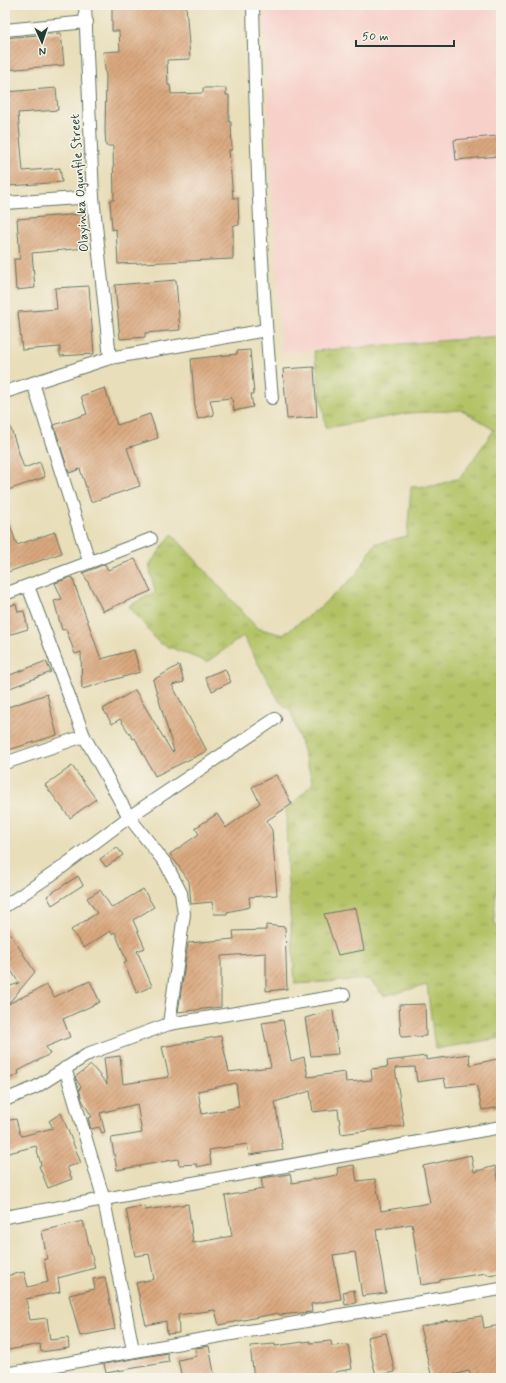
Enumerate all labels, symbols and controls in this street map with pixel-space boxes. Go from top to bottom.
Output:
north arrow [22,22,62,62]
scale bar [356,22,454,48]
text: 50 m [362,29,389,45]
text: N [38,44,46,58]
street label: Olayinka Ogunfile Street [67,113,93,253]

